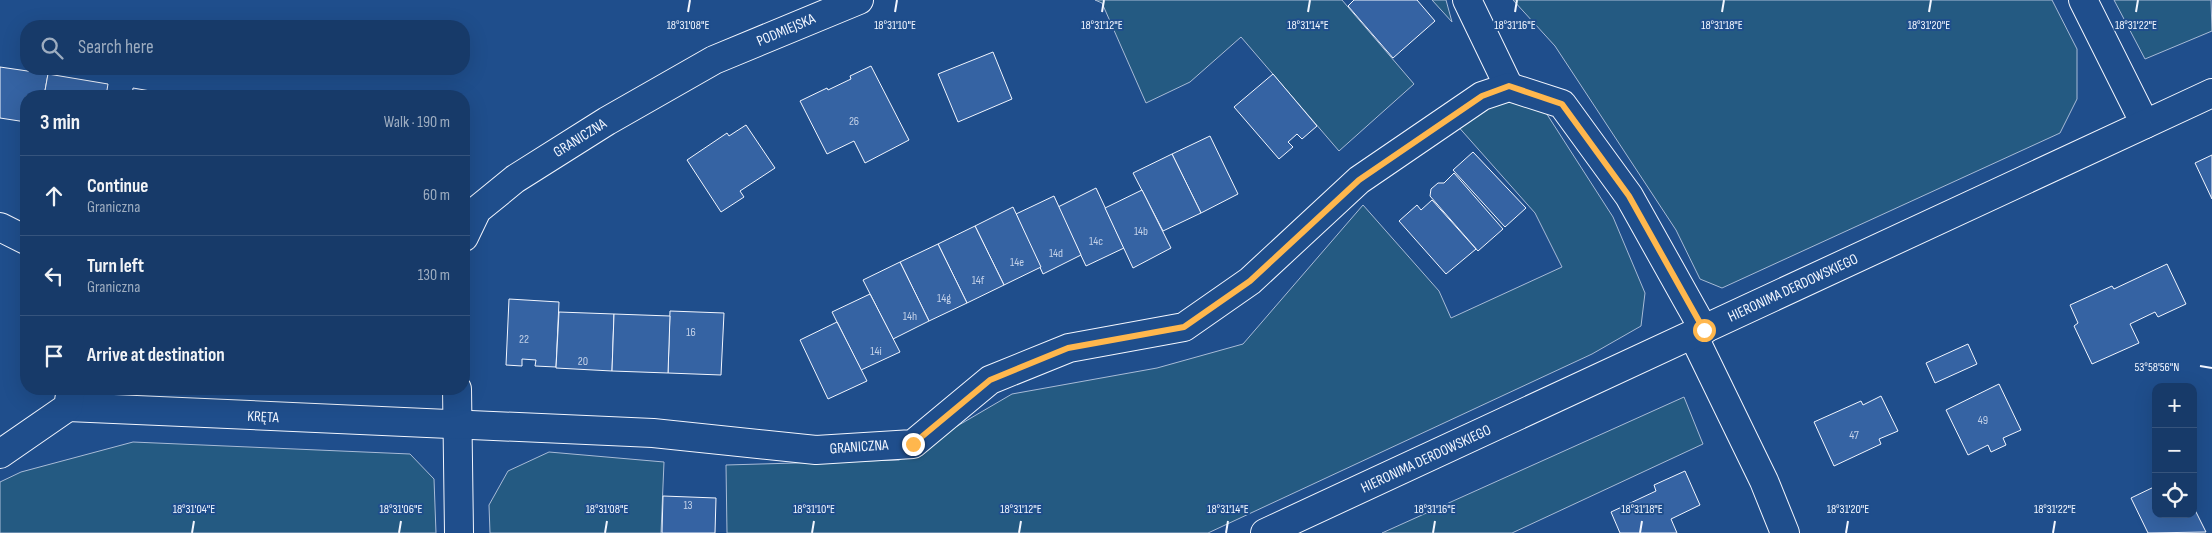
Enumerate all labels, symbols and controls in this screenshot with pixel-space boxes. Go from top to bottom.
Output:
street label: PODMIEJSKA [754,9,819,51]
text: 18°31'08"E [667,18,709,33]
text: 18°31'10"E [874,18,916,33]
text: 18°31'12"E [1081,18,1123,33]
text: 18°31'14"E [1287,18,1329,33]
text: 18°31'16"E [1494,18,1536,33]
text: 18°31'18"E [1701,18,1743,33]
text: 18°31'20"E [1908,18,1950,33]
text: 18°31'22"E [2115,18,2157,33]
search box [20,20,470,75]
icon: search [38,34,66,62]
text: Search here [78,36,154,59]
text: 3 min [40,110,80,135]
text: Walk · 190 m [384,113,450,132]
street label: GRANICZNA [550,114,611,162]
house number: 26 [849,114,859,129]
text: Continue [87,175,148,198]
icon: ahead [40,182,68,210]
text: 60 m [423,186,450,205]
text: Graniczna [87,198,140,217]
house number: 14b [1134,224,1148,239]
house number: 14c [1089,234,1103,249]
house number: 14d [1049,246,1063,261]
street label: HIERONIMA DERDOWSKIEGO [1725,250,1861,326]
text: Turn left [87,255,144,278]
house number: 14e [1010,255,1024,270]
icon: left [40,262,68,290]
text: 130 m [418,266,450,285]
house number: 14f [972,273,985,288]
text: Graniczna [87,278,140,297]
house number: 14g [937,291,951,306]
house number: 14h [903,309,917,324]
route start [1693,319,1716,342]
house number: 16 [686,325,696,340]
house number: 22 [519,332,529,347]
icon: arrive [40,342,68,370]
text: Arrive at destination [87,344,225,367]
house number: 14i [870,344,882,359]
house number: 20 [578,354,588,369]
text: 53°58'56"N [2135,360,2180,375]
map controls [2152,383,2197,518]
button: + [2152,383,2197,428]
street label: KRĘTA [247,407,280,427]
house number: 49 [1978,413,1988,428]
street label: HIERONIMA DERDOWSKIEGO [1358,421,1494,497]
house number: 47 [1849,428,1859,443]
button: − [2152,428,2197,473]
route end [902,433,925,456]
street label: GRANICZNA [829,435,890,459]
button: locate [2152,473,2197,518]
house number: 13 [683,498,693,513]
text: 18°31'04"E [173,502,215,517]
text: 18°31'06"E [380,502,422,517]
text: 18°31'08"E [586,502,628,517]
text: 18°31'10"E [793,502,835,517]
text: 18°31'12"E [1000,502,1042,517]
text: 18°31'14"E [1207,502,1249,517]
text: 18°31'16"E [1414,502,1456,517]
text: 18°31'18"E [1621,502,1663,517]
text: 18°31'20"E [1827,502,1869,517]
text: 18°31'22"E [2034,502,2076,517]

